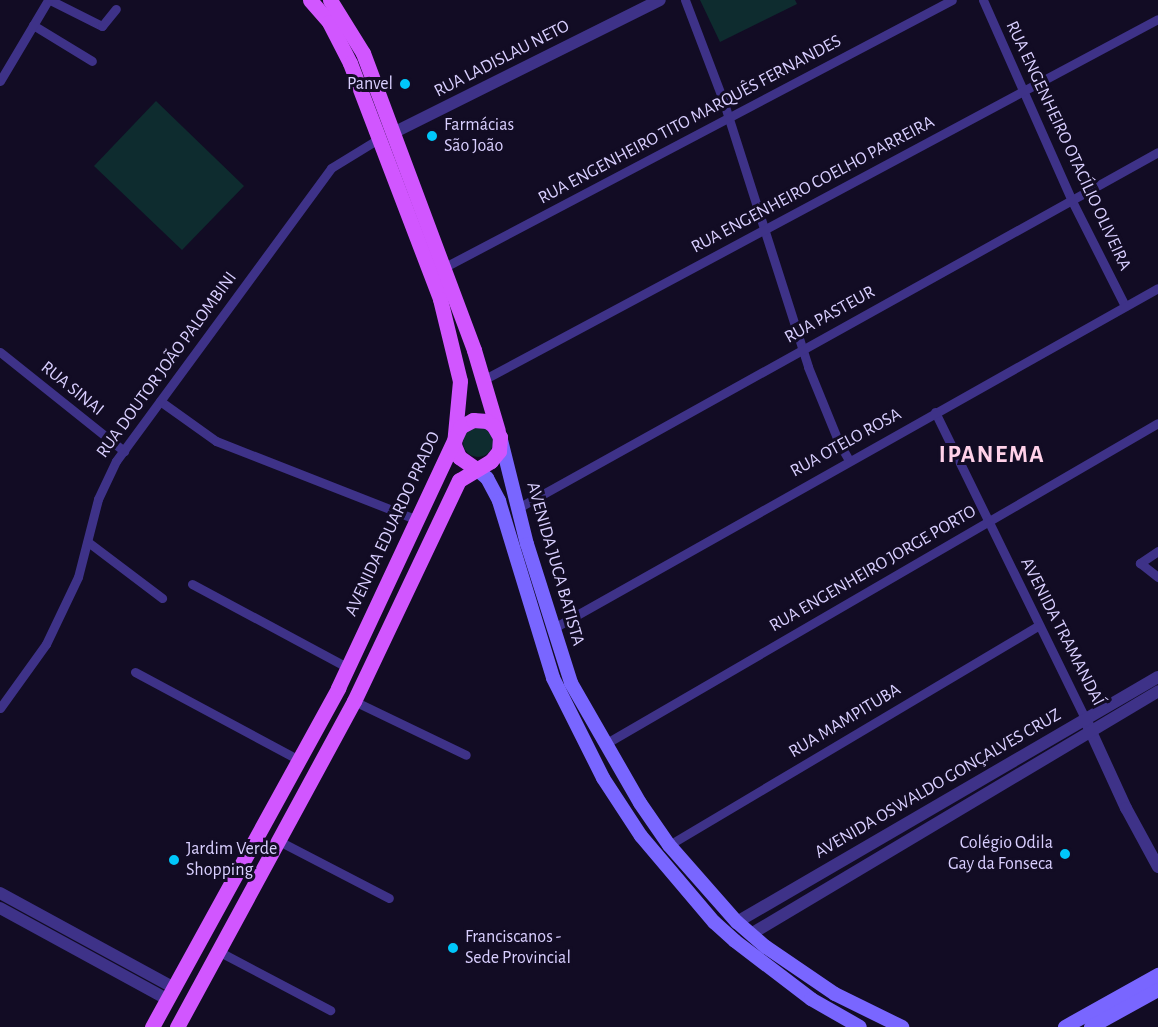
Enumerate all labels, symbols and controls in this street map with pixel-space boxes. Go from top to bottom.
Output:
street label: RUA LADISLAU NETO [431,16,573,102]
street label: RUA ENGENHEIRO OTACÍLIO OLIVEIRA [1000,18,1136,274]
street label: RUA ENGENHEIRO TITO MARQUÊS FERNANDES [535,31,845,209]
place label: Panvel [347,73,393,95]
marker: Panvel [398,77,412,91]
street label: RUA ENGENHEIRO COELHO PARREIRA [688,111,938,259]
place label: Farmácias São João [444,115,514,158]
marker: Farmácias São João [425,129,439,143]
street label: RUA DOUTOR JOÃO PALOMBINI [92,268,242,462]
street label: RUA PASTEUR [781,281,879,349]
street label: RUA SINAI [36,357,108,421]
street label: RUA OTELO ROSA [787,404,905,482]
street label: AVENIDA EDUARDO PRADO [341,428,445,620]
district label: IPANEMA [939,442,1045,470]
street label: AVENIDA JUCA BATISTA [521,480,589,648]
street label: RUA ENGENHEIRO JORGE PORTO [766,501,980,637]
street label: AVENIDA TRAMANDAÍ [1015,554,1109,710]
street label: RUA MAMPITUBA [785,679,905,763]
street label: AVENIDA OSWALDO GONÇALVES CRUZ [811,704,1065,864]
place label: Colégio Odila Gay da Fonseca [948,833,1053,876]
place label: Jardim Verde Shopping [186,839,277,882]
marker: Colégio Odila Gay da Fonseca [1058,847,1072,861]
marker: Jardim Verde Shopping [167,853,181,867]
place label: Franciscanos - Sede Provincial [465,927,571,970]
marker: Franciscanos - Sede Provincial [446,941,460,955]

